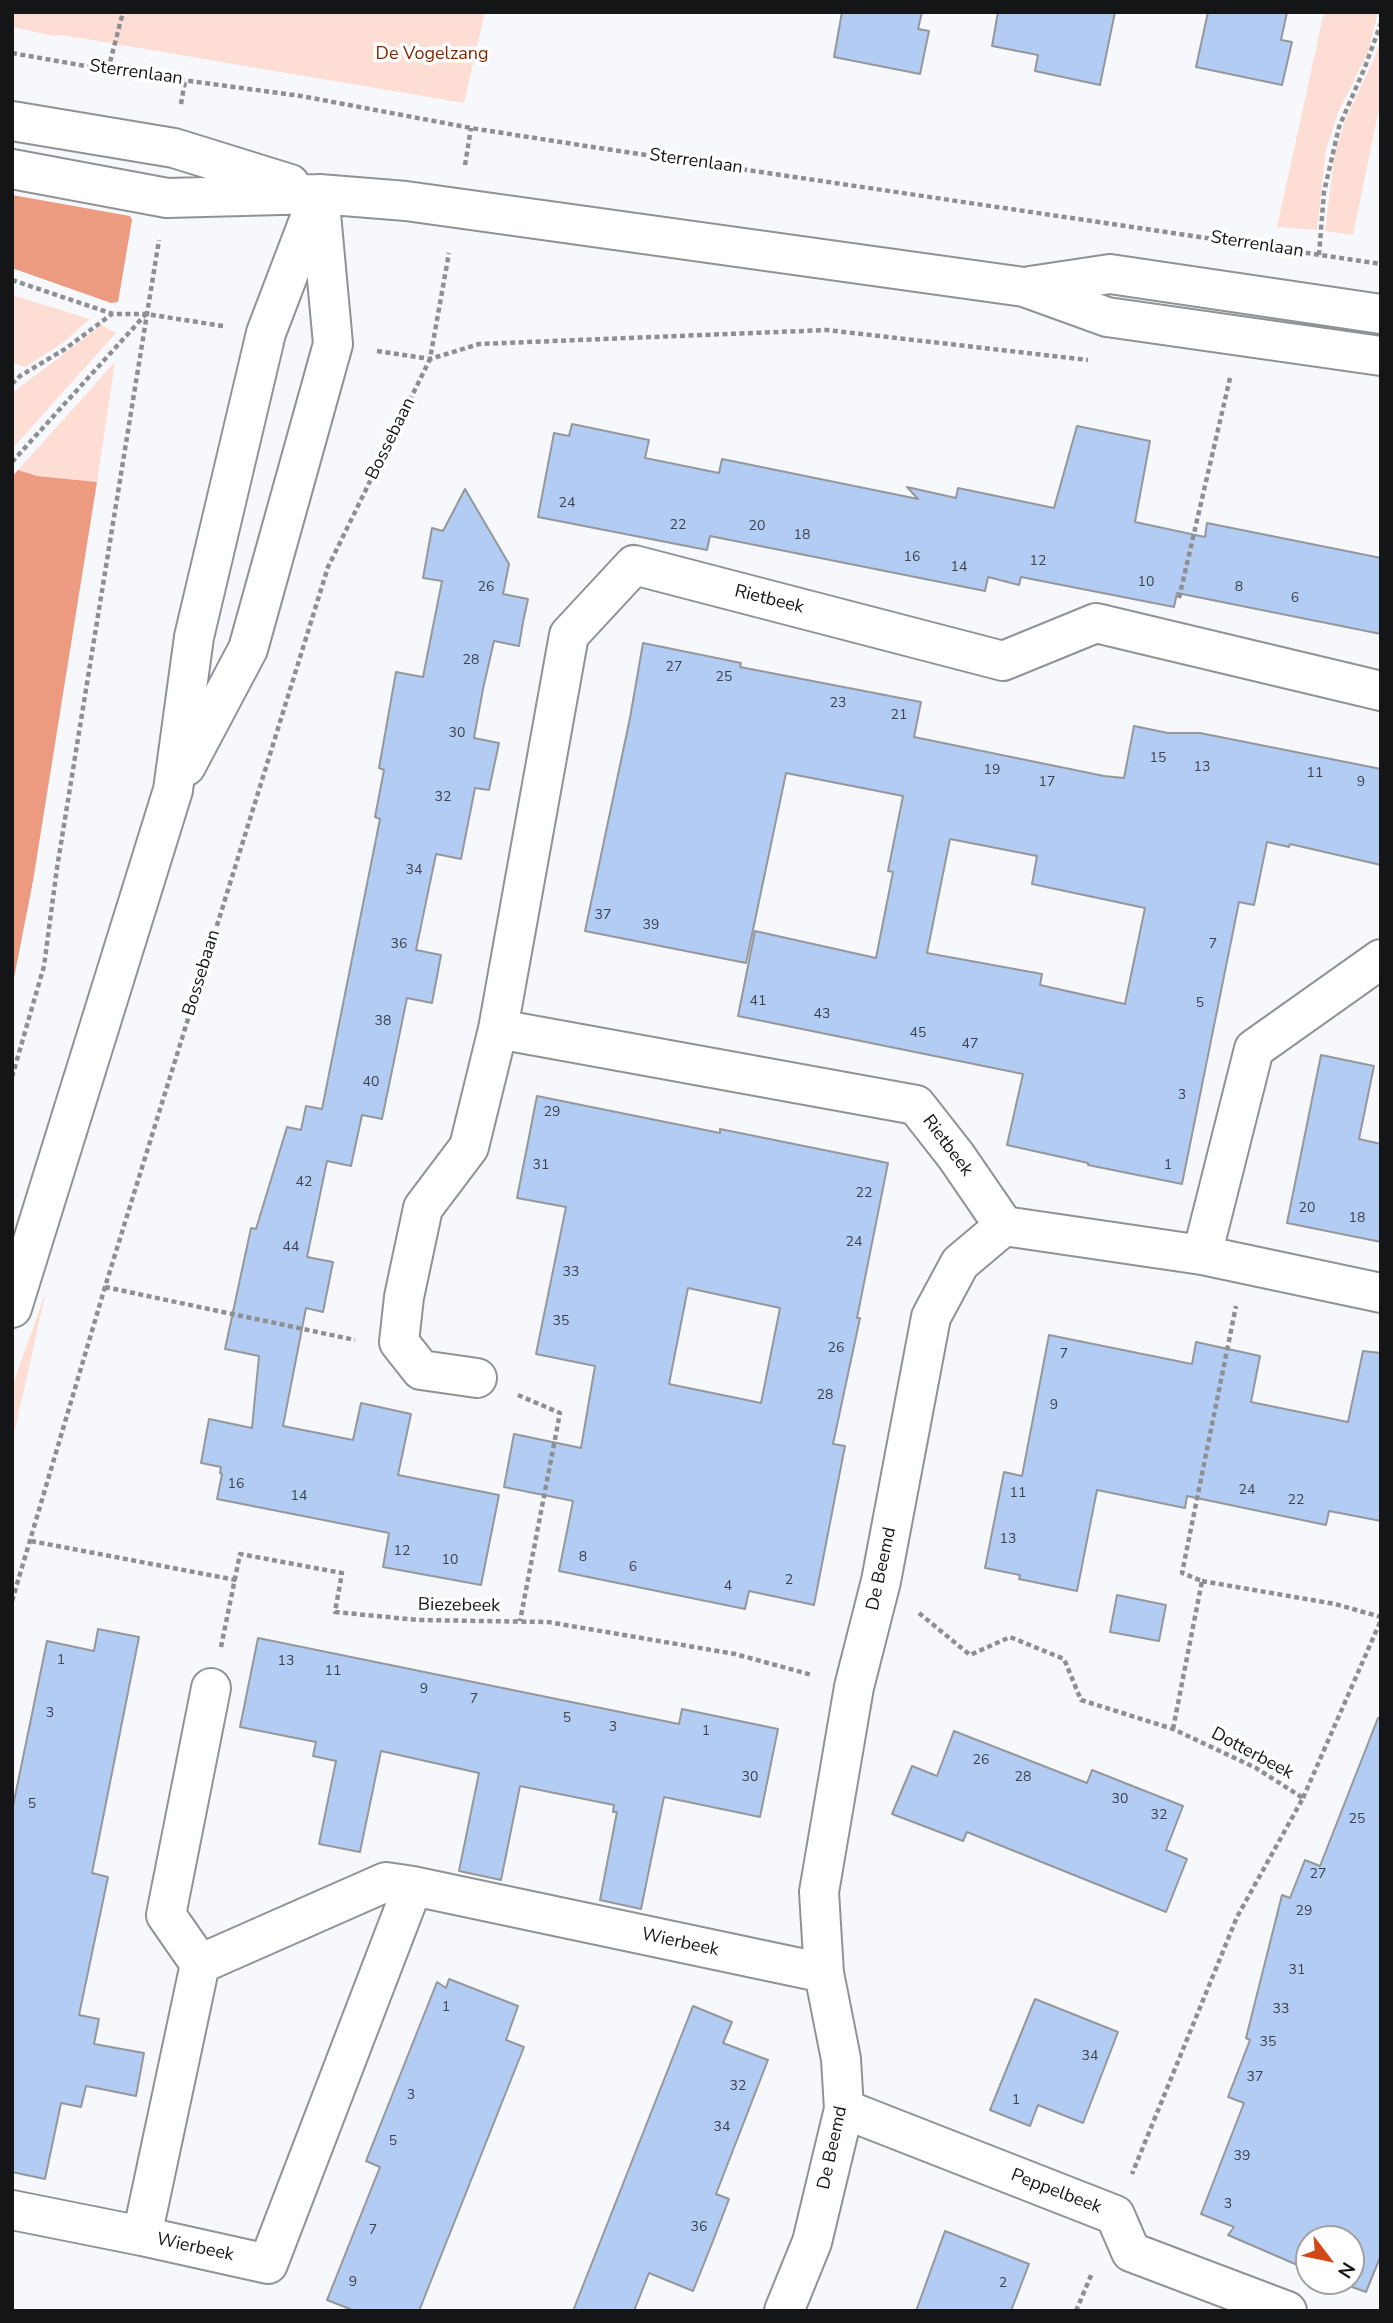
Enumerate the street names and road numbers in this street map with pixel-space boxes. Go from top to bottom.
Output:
street label: Sterrenlaan [88,56,184,90]
street label: Sterrenlaan [648,145,744,179]
street label: Sterrenlaan [1209,227,1305,263]
street label: Bossebaan [362,394,420,484]
street label: Rietbeek [732,581,806,619]
street label: Bossebaan [179,927,225,1019]
street label: Rietbeek [917,1111,977,1181]
street label: De Beemd [863,1525,901,1613]
street label: Biezebeek [418,1594,500,1618]
street label: Dotterbeek [1207,1723,1297,1785]
street label: Wierbeek [639,1924,721,1962]
street label: De Beemd [814,2104,852,2192]
street label: Peppelbeek [1008,2165,1104,2219]
street label: Wierbeek [154,2229,236,2267]

